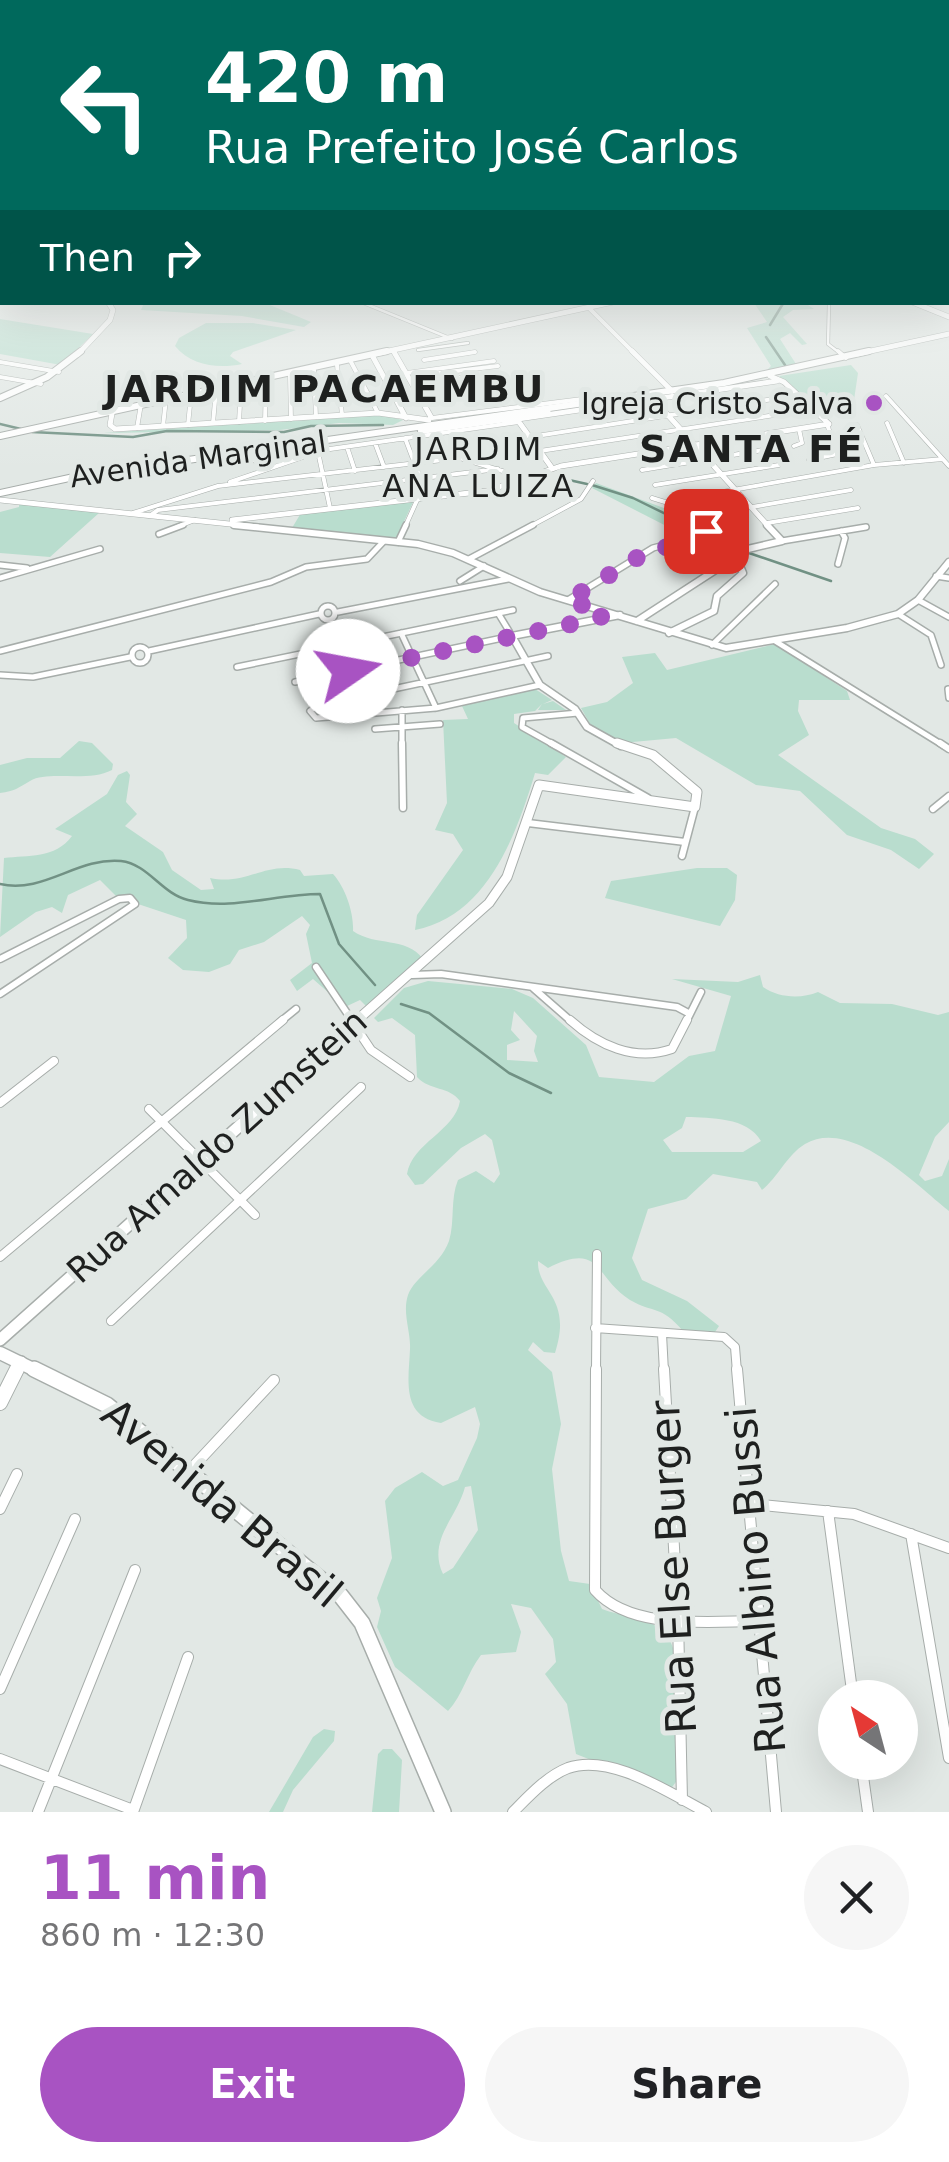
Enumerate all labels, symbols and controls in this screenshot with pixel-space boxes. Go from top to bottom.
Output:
text: 420 m [205,37,448,119]
icon: left [40,40,170,170]
text: Rua Prefeito José Carlos [205,121,739,174]
icon: right [155,230,210,285]
text: Then [40,236,135,280]
district label: JARDIM PACAEMBU [101,367,546,411]
place label: Igreja Cristo Salva [581,386,854,421]
marker: Igreja Cristo Salva [863,392,885,414]
street label: Avenida Marginal [68,424,328,494]
district label: SANTA FÉ [639,427,865,471]
district label: JARDIM ANA LUIZA [382,430,576,505]
pin [664,489,749,574]
icon: arrive [679,504,734,559]
position arrow [296,619,400,723]
street label: Rua Arnaldo Zumstein [59,1001,375,1291]
street label: Avenida Brasil [92,1388,352,1618]
street label: Rua Else Burger [640,1398,706,1735]
street label: Rua Albino Bussi [716,1404,796,1756]
north arrow [818,1680,918,1780]
map controls [818,1680,918,1780]
text: 11 min [40,1843,270,1913]
button: close [804,1845,909,1950]
text: 860 m · 12:30 [40,1916,265,1954]
button: Exit [40,2027,465,2142]
button: Share [485,2027,909,2142]

